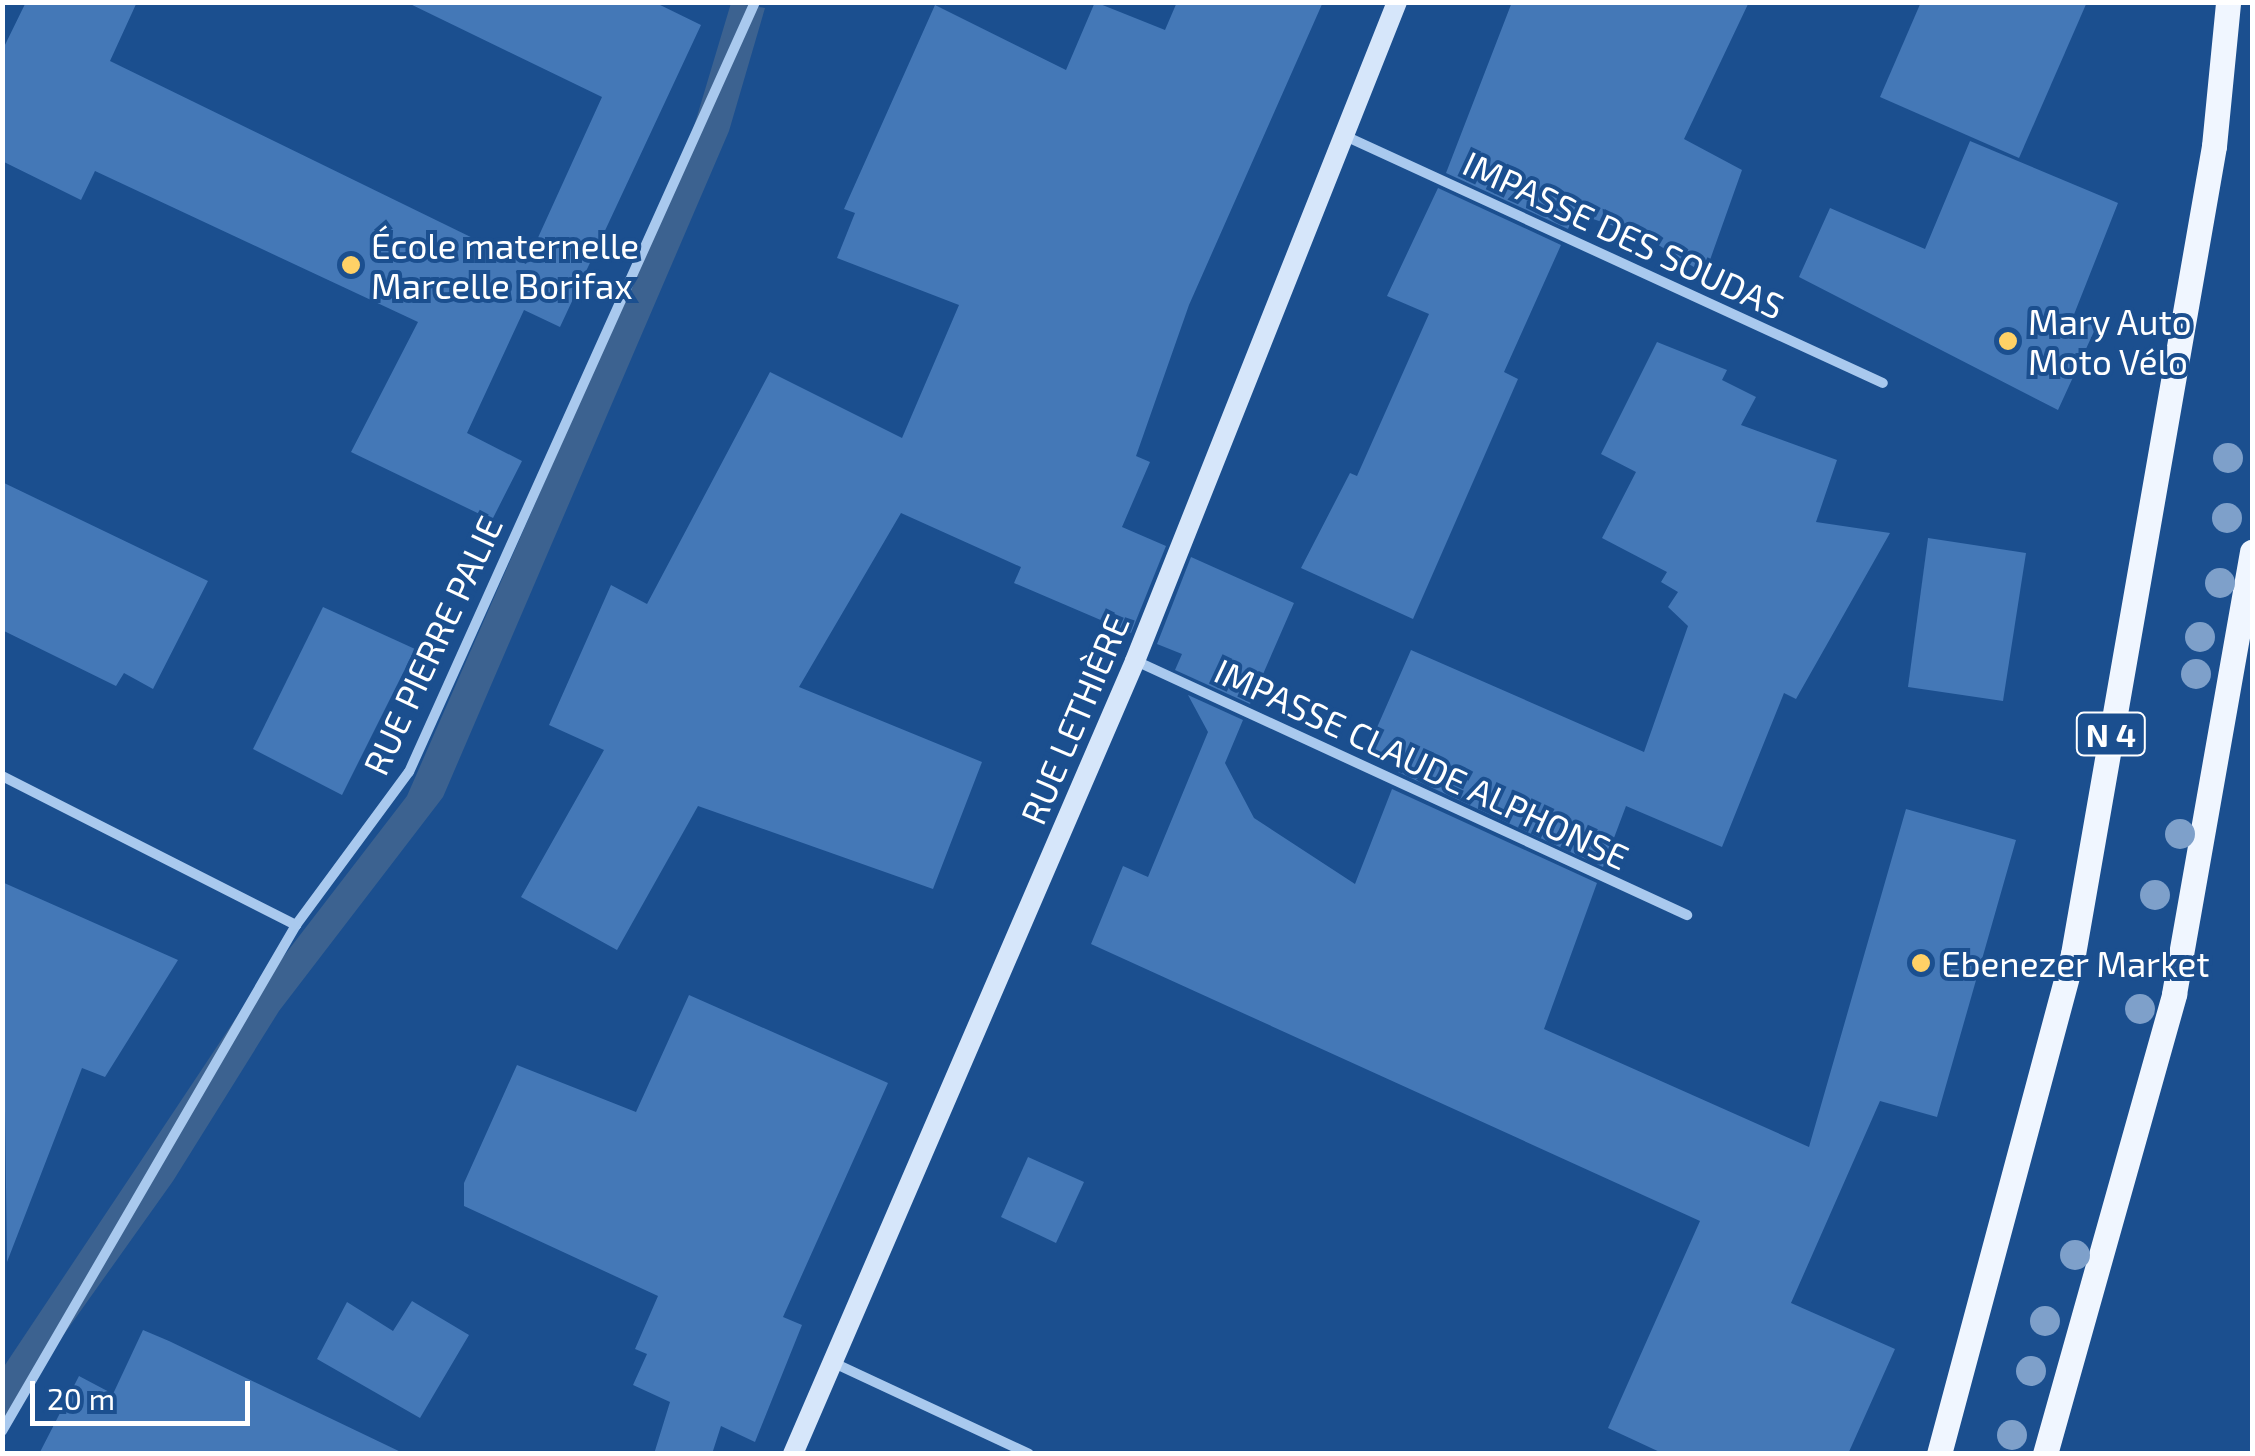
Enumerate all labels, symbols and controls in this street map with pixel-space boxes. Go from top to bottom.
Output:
street label: IMPASSE DES SOUDAS [1457,141,1791,327]
place label: École maternelle Marcelle Borifax [371,224,639,306]
marker: École maternelle Marcelle Borifax [340,254,362,276]
place label: Mary Auto Moto Vélo [2028,300,2193,382]
marker: Mary Auto Moto Vélo [1997,330,2019,352]
street label: RUE PIERRE PALIE [354,509,510,781]
street label: RUE LETHIÈRE [1011,608,1137,830]
street label: IMPASSE CLAUDE ALPHONSE [1208,648,1636,878]
road number: N 4 [2074,707,2148,761]
place label: Ebenezer Market [1941,942,2210,984]
marker: Ebenezer Market [1910,952,1932,974]
scale bar [35,1361,255,1423]
text: 20 m [47,1380,115,1416]

